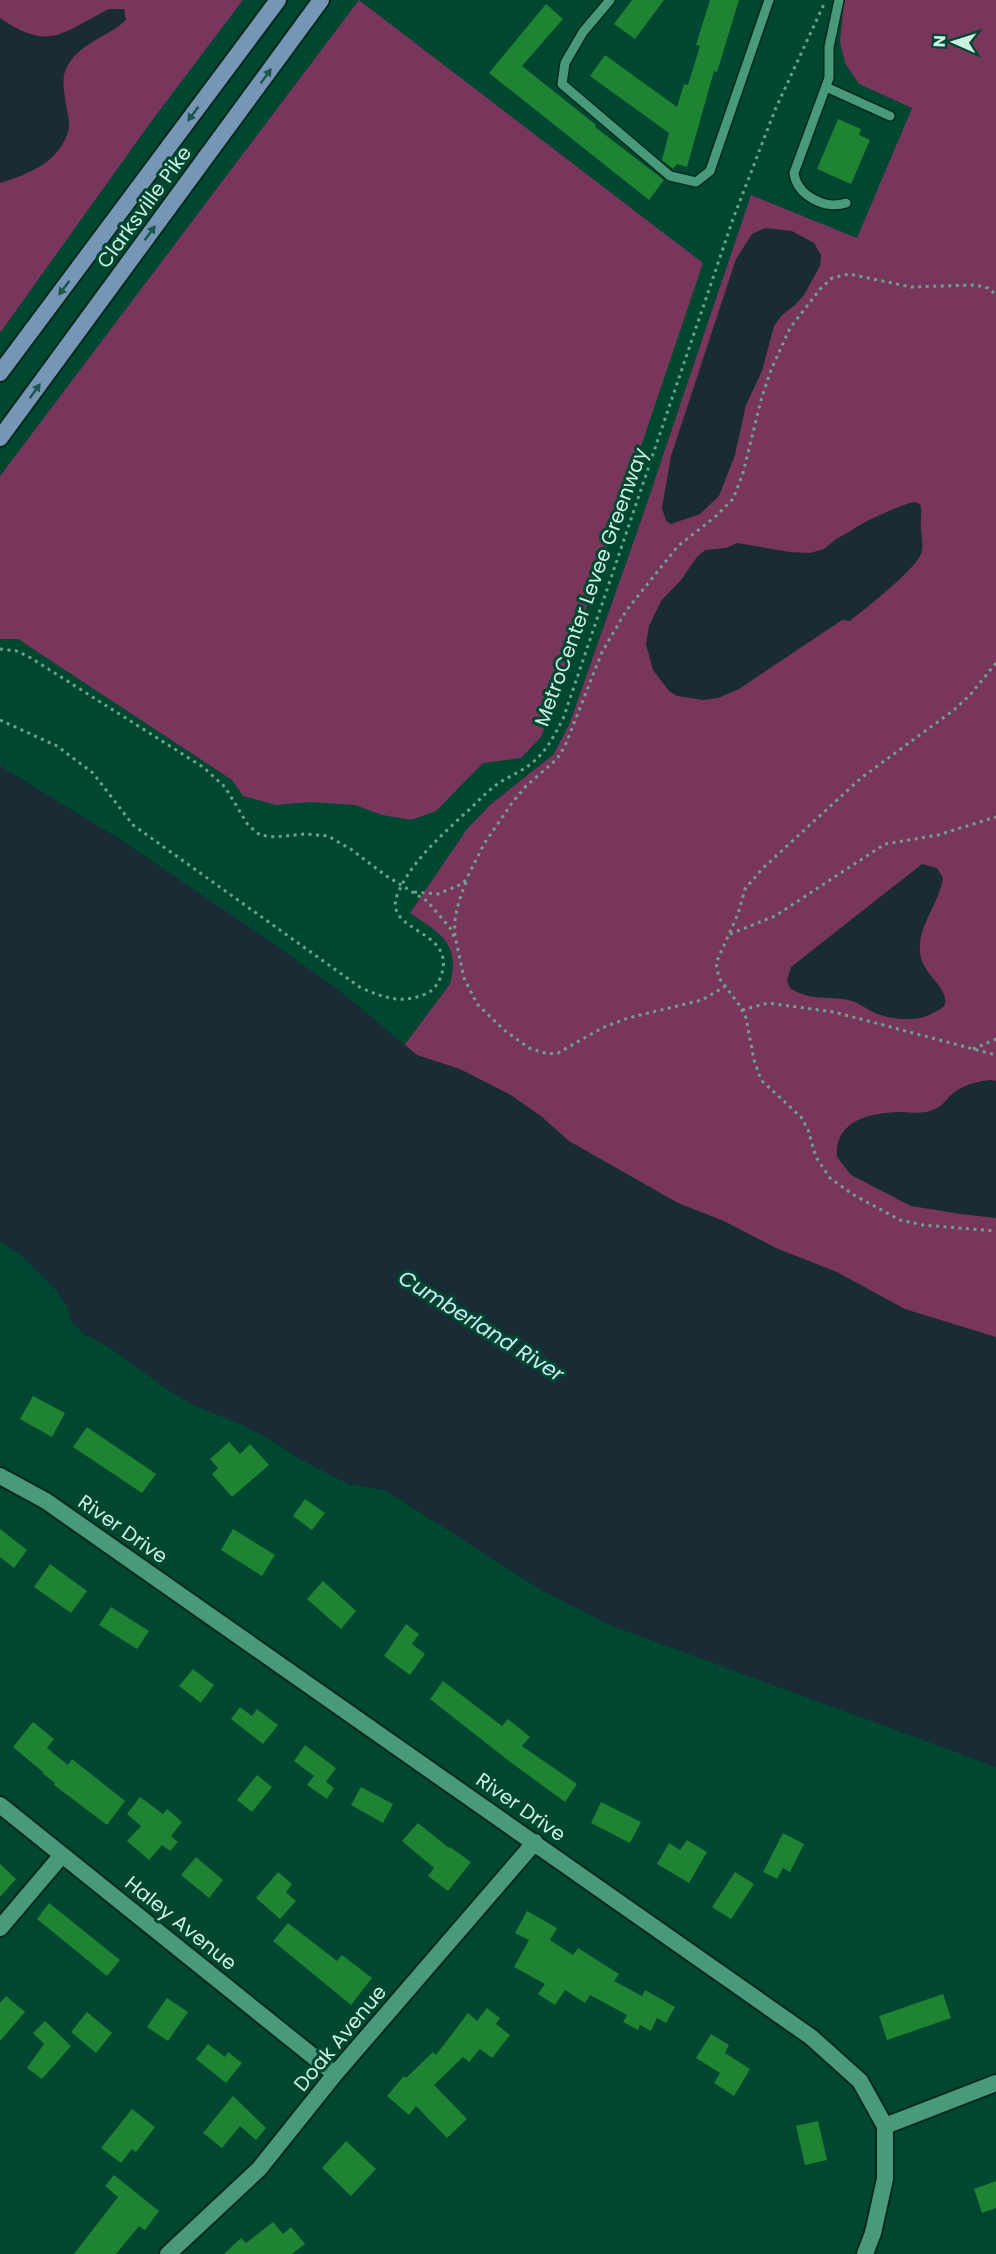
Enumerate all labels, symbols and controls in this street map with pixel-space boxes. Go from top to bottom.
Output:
north arrow [924,12,984,72]
text: N [928,35,951,48]
one-way arrow [259,69,271,84]
one-way arrow [187,106,199,122]
street label: Clarksville Pike [90,140,198,274]
one-way arrow [144,226,156,241]
one-way arrow [58,279,70,295]
one-way arrow [29,383,41,399]
street label: MetroCenter Levee Greenway [527,444,655,730]
water label: Cumberland River [393,1263,571,1389]
street label: River Drive [73,1488,173,1570]
street label: River Drive [471,1766,571,1848]
street label: Haley Avenue [119,1869,243,1977]
street label: Doak Avenue [287,1979,393,2097]

